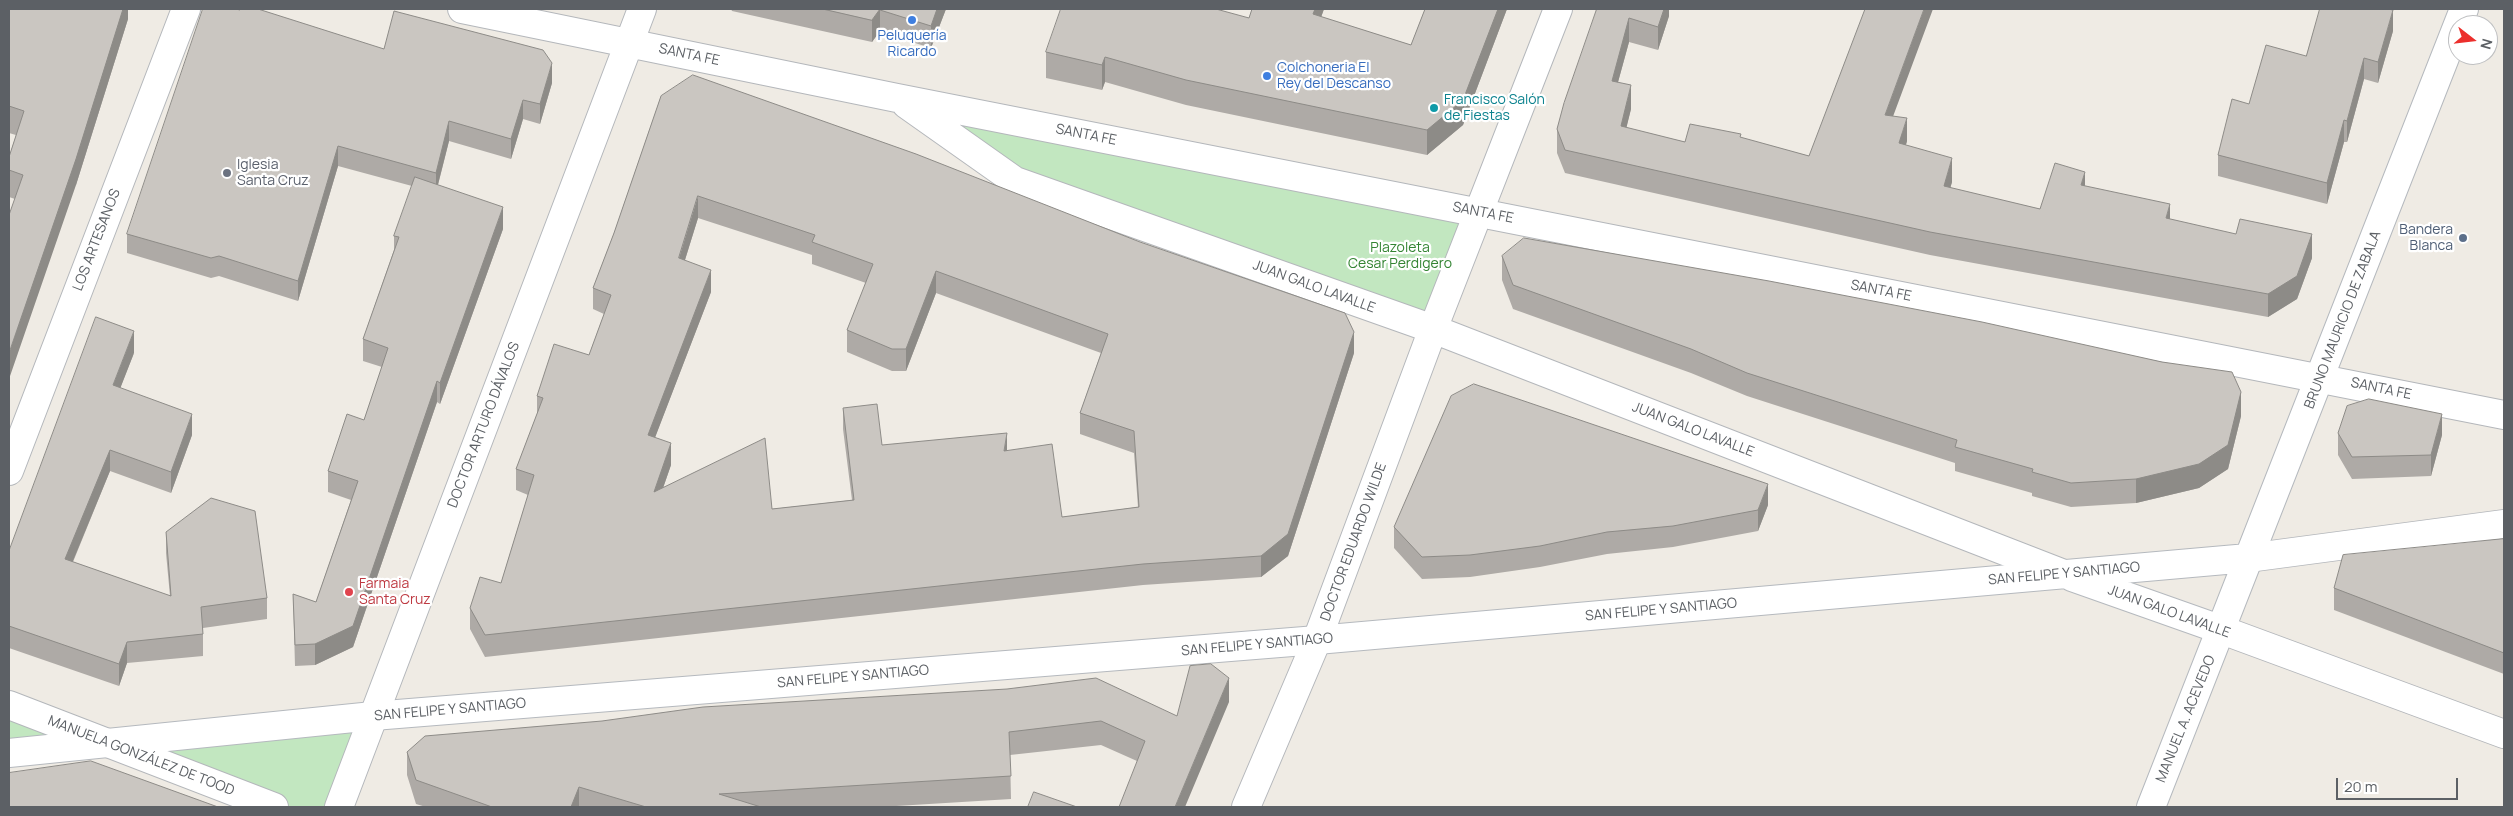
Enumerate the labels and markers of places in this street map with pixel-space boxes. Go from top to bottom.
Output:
marker: Peluquería Ricardo [906,14,918,26]
place label: Peluquería Ricardo [877,28,947,60]
place label: Colchoneria El Rey del Descanso [1277,60,1391,92]
marker: Colchoneria El Rey del Descanso [1261,70,1273,82]
place label: Francisco Salón de Fiestas [1444,92,1545,124]
marker: Francisco Salón de Fiestas [1428,102,1440,114]
place label: Iglesia Santa Cruz [237,157,309,190]
marker: Iglesia Santa Cruz [221,167,233,179]
place label: Bandera Blanca [2399,222,2453,254]
marker: Bandera Blanca [2457,232,2469,244]
place label: Farmaia Santa Cruz [359,576,431,608]
marker: Farmaia Santa Cruz [343,586,355,598]

